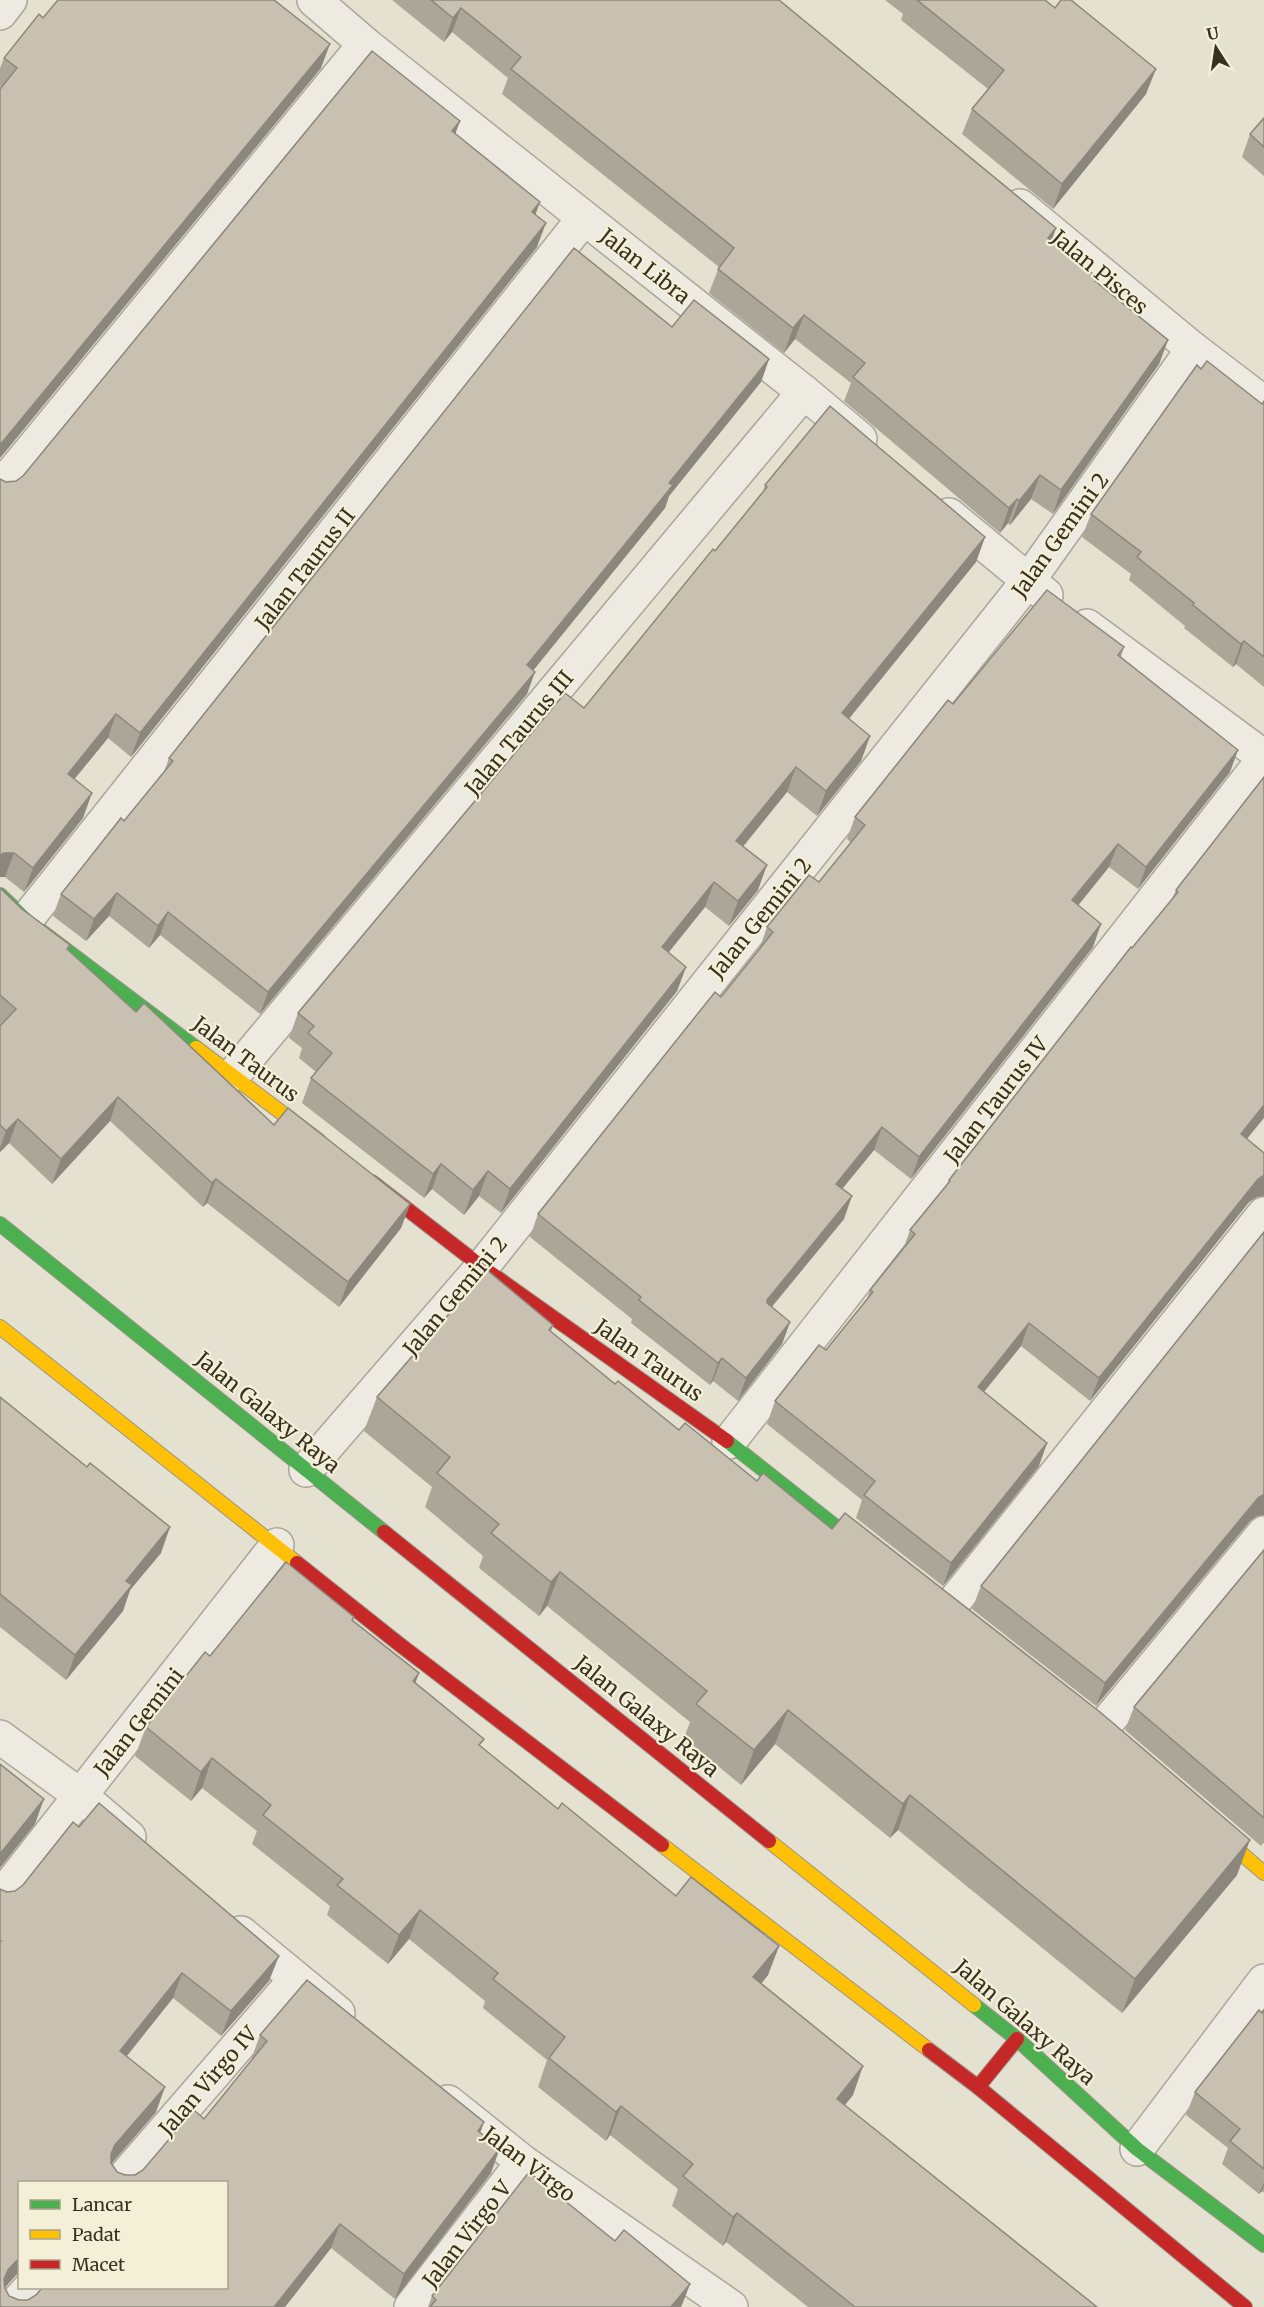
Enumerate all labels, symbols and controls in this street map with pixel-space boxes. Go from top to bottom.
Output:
north arrow [1186,18,1246,78]
text: U [1205,22,1221,44]
street label: Jalan Libra [593,222,696,310]
street label: Jalan Pisces [1045,223,1154,320]
street label: Jalan Gemini 2 [1005,467,1114,604]
street label: Jalan Taurus II [248,503,361,636]
street label: Jalan Taurus III [458,665,579,802]
street label: Jalan Gemini 2 [702,852,817,985]
street label: Jalan Taurus [187,1010,305,1108]
street label: Jalan Taurus IV [938,1030,1055,1170]
street label: Jalan Gemini 2 [397,1231,513,1362]
street label: Jalan Taurus [589,1312,709,1407]
street label: Jalan Galaxy Raya [189,1345,346,1479]
street label: Jalan Galaxy Raya [568,1649,725,1783]
street label: Jalan Gemini [88,1662,190,1782]
street label: Jalan Galaxy Raya [948,1953,1101,2091]
street label: Jalan Virgo IV [152,2020,264,2142]
street label: Jalan Virgo [476,2120,581,2208]
street label: Jalan Virgo V [416,2174,518,2294]
legend [18,2181,228,2289]
text: Lancar [72,2193,132,2216]
text: Padat [72,2223,121,2246]
text: Macet [72,2253,125,2276]

